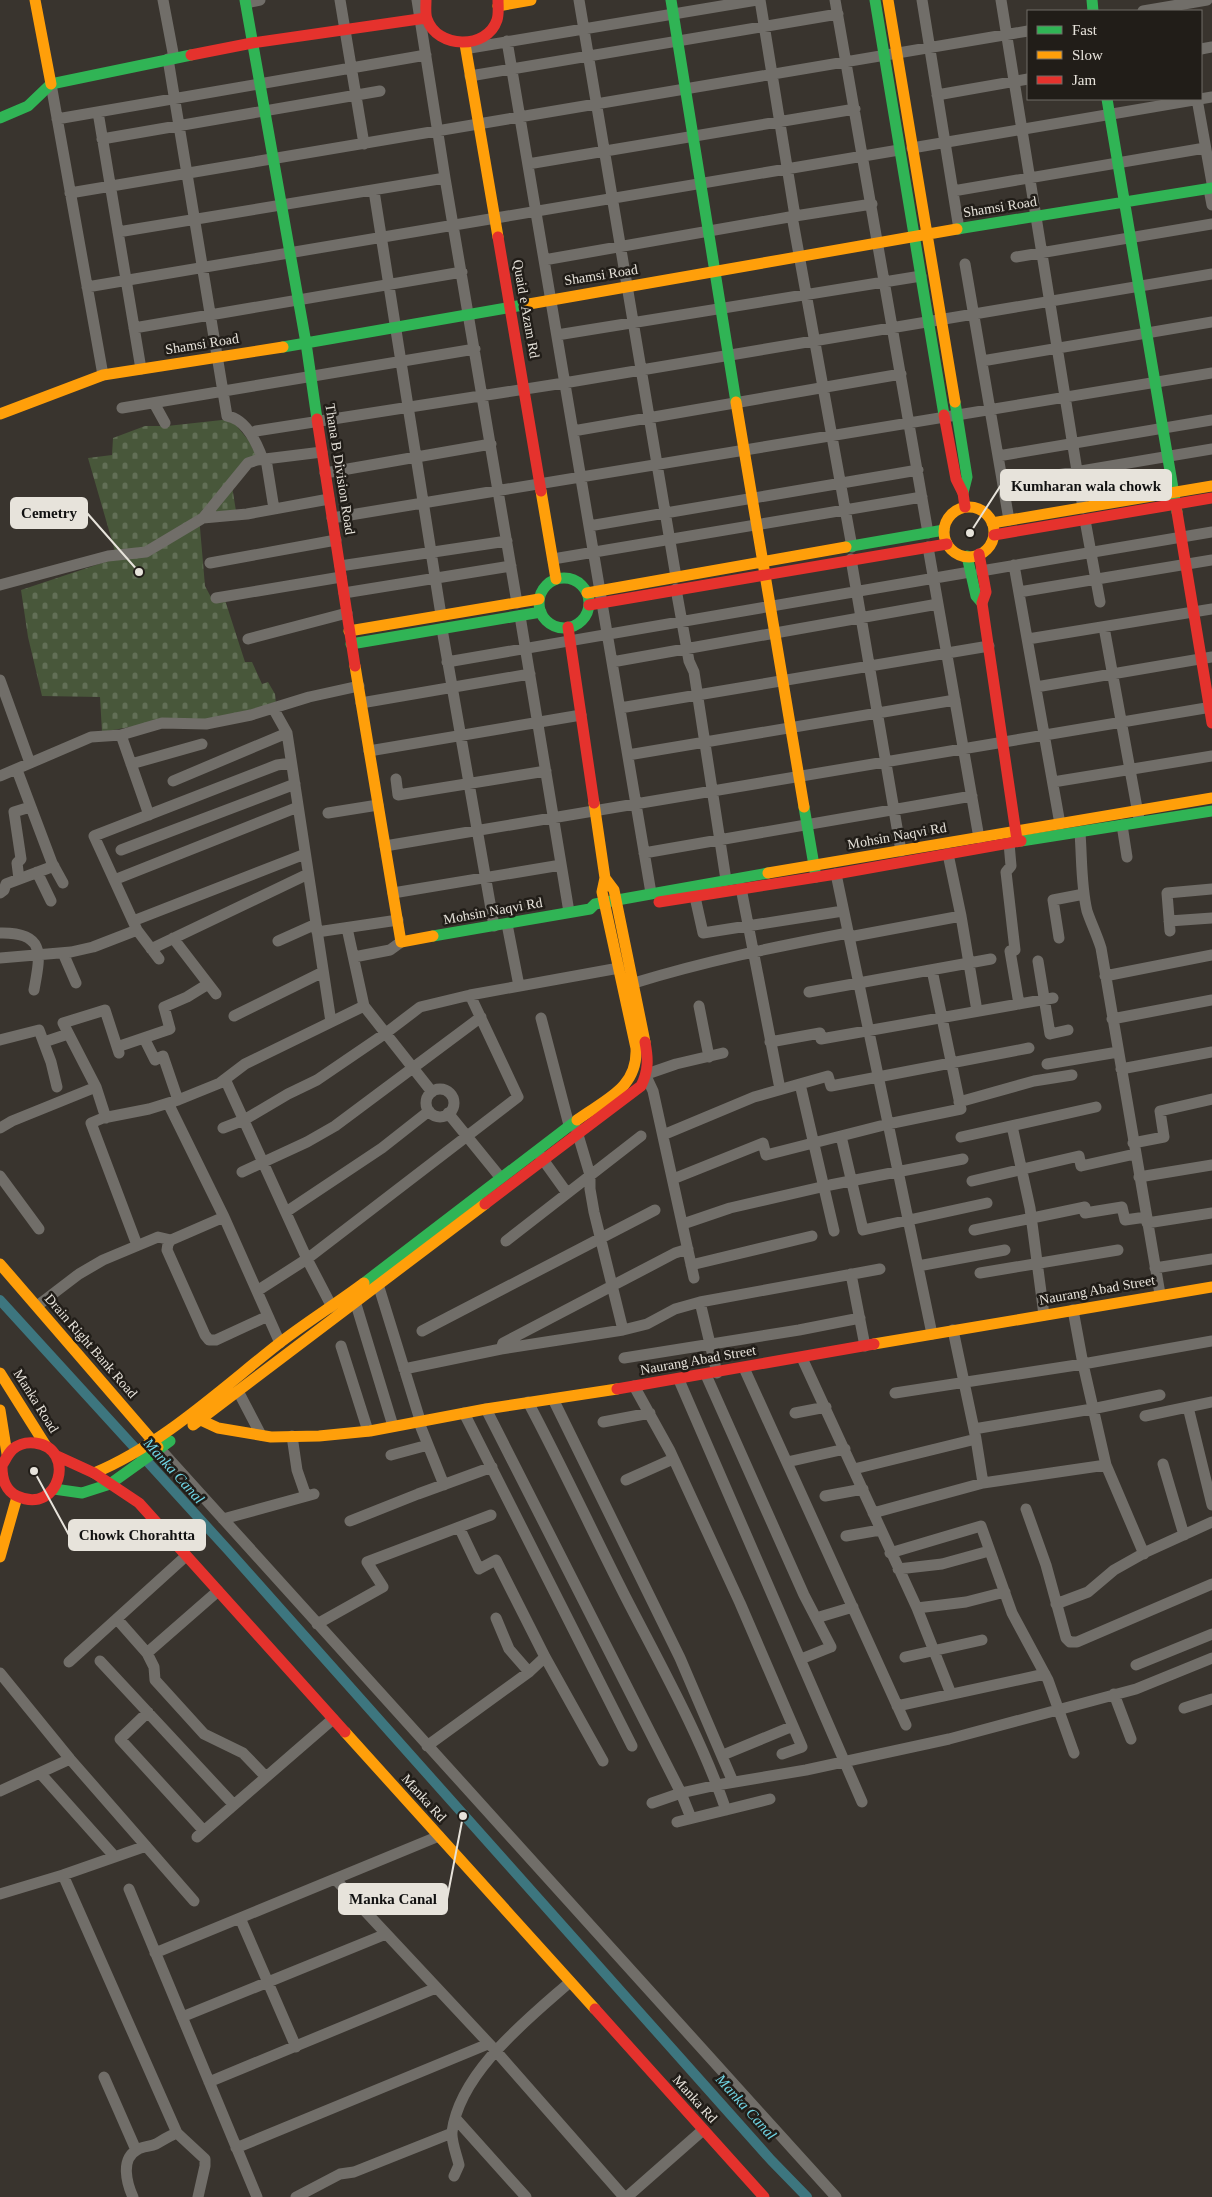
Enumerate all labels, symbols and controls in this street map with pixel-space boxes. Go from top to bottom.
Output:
legend [1027,10,1202,100]
text: Fast [1072,22,1098,38]
text: Slow [1072,47,1103,63]
text: Jam [1072,72,1096,88]
street label: Shamsi Road [962,194,1038,220]
street label: Quaid e Azam Rd [510,258,542,360]
street label: Shamsi Road [563,262,639,288]
street label: Shamsi Road [164,331,240,357]
street label: Thana B Division Road [322,402,358,536]
callout: Kumharan wala chowk [1001,470,1171,500]
text: Kumharan wala chowk [1011,478,1162,494]
callout: Cemetry [11,498,87,528]
text: Cemetry [21,505,77,521]
street label: Mohsin Naqvi Rd [846,820,948,852]
street label: Mohsin Naqvi Rd [442,895,544,927]
street label: Naurang Abad Street [1038,1272,1156,1308]
street label: Drain Right Bank Road [42,1291,140,1401]
street label: Naurang Abad Street [639,1342,757,1378]
street label: Manka Road [11,1367,61,1435]
water label: Manka Canal [140,1434,207,1507]
callout: Chowk Chorahtta [69,1520,205,1550]
text: Chowk Chorahtta [79,1527,196,1543]
street label: Manka Rd [399,1771,449,1825]
callout: Manka Canal [339,1884,447,1914]
text: Manka Canal [349,1891,437,1907]
water label: Manka Canal [712,2070,779,2143]
street label: Manka Rd [670,2072,720,2126]

